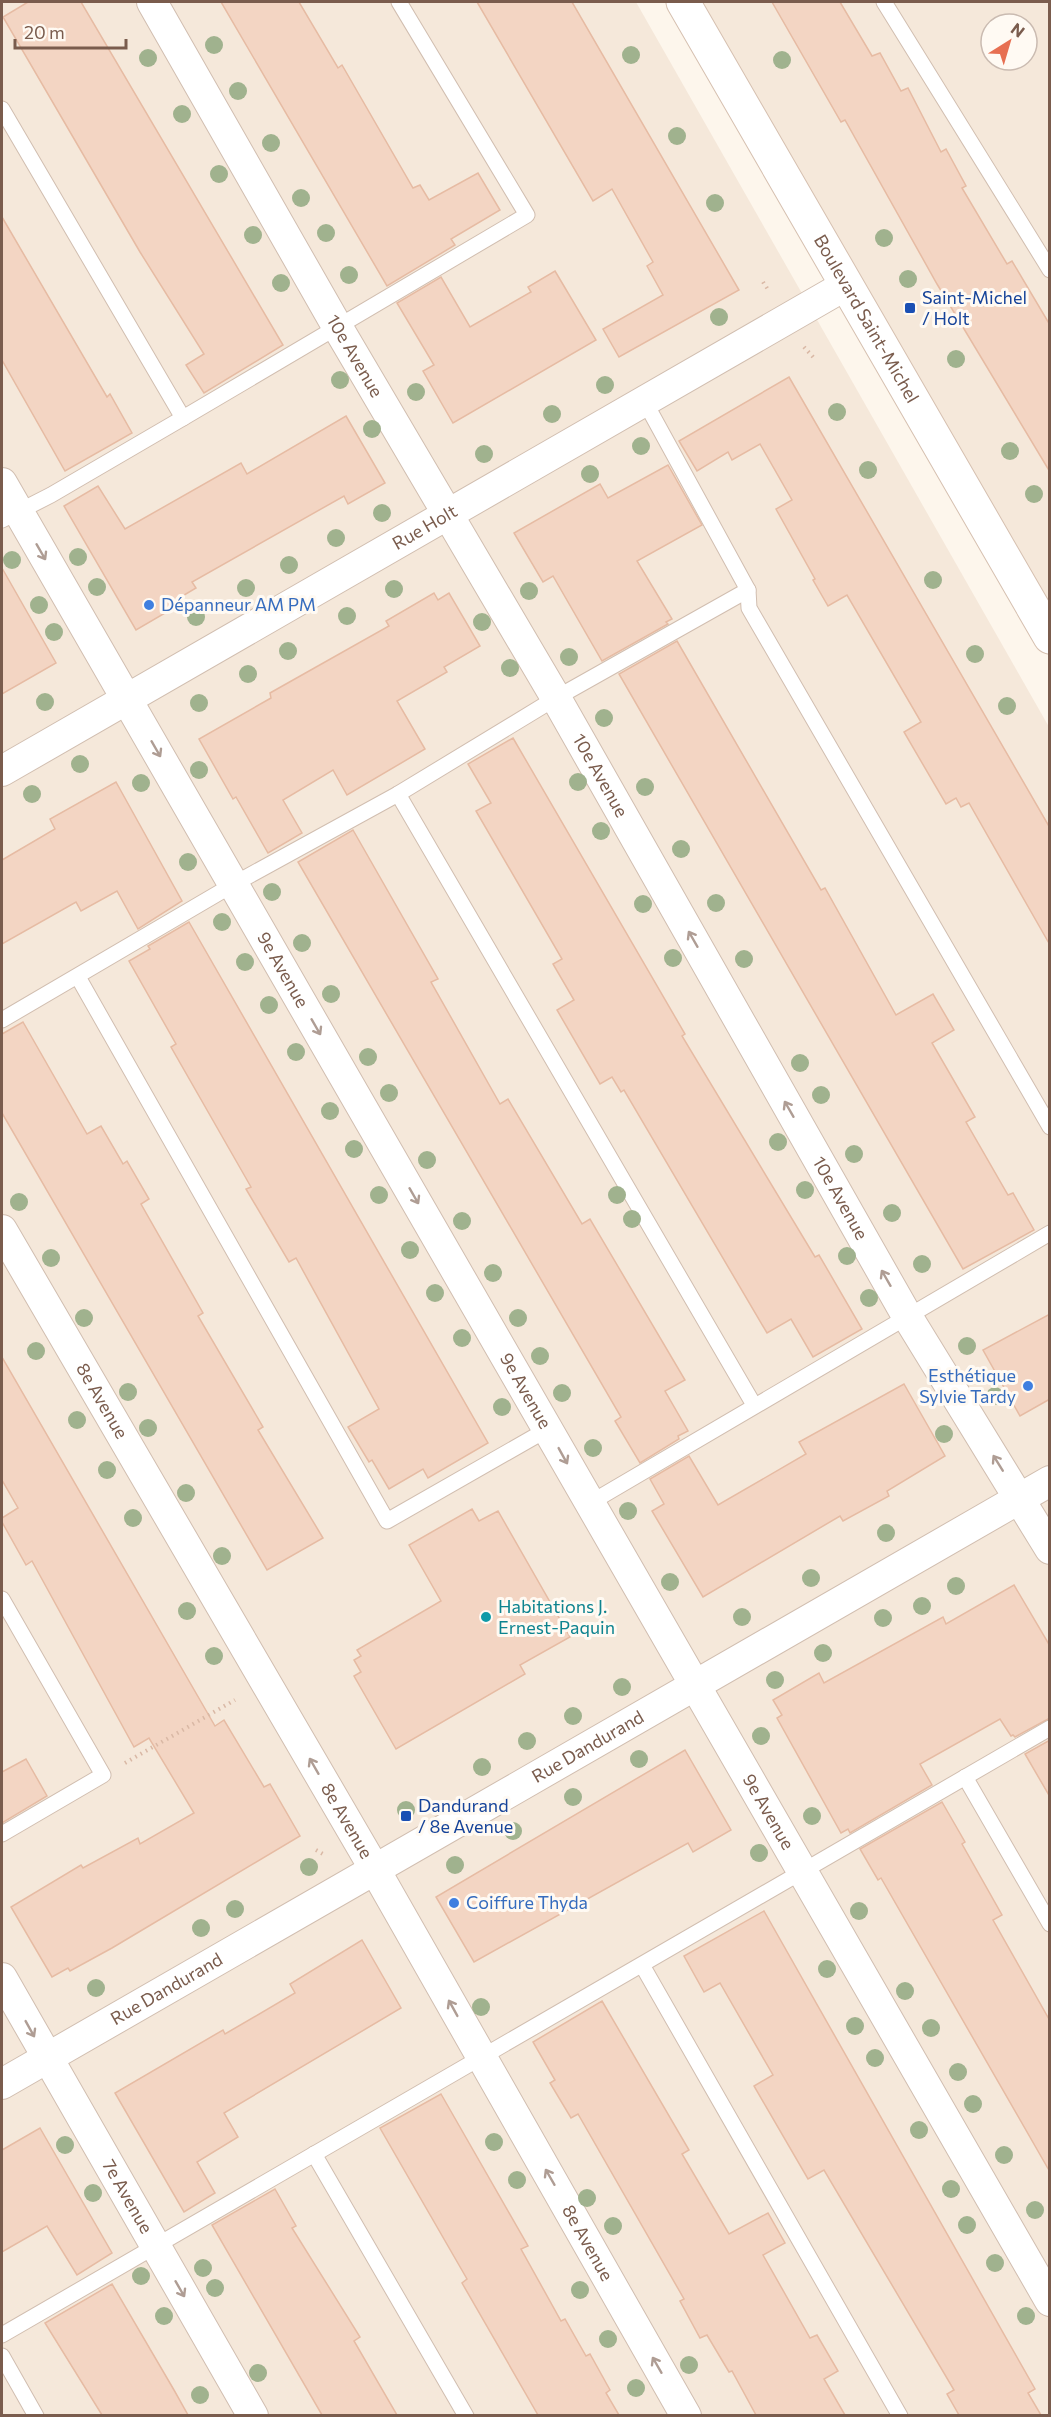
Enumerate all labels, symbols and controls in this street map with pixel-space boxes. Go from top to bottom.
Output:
scale bar [15,12,126,50]
north arrow [979,12,1039,72]
text: N [1008,18,1029,41]
text: 20 m [24,21,65,43]
street label: Boulevard Saint-Michel [810,230,924,406]
place label: Saint-Michel / Holt [922,286,1027,329]
marker: Saint-Michel / Holt [903,301,917,315]
street label: 10e Avenue [323,310,388,401]
street label: Rue Holt [388,499,461,554]
one-way arrow [36,543,48,560]
place label: Dépanneur AM PM [161,593,316,615]
marker: Dépanneur AM PM [142,598,156,612]
street label: 10e Avenue [569,729,633,821]
one-way arrow [150,740,162,757]
street label: 9e Avenue [253,928,314,1011]
one-way arrow [687,931,699,948]
one-way arrow [311,1018,323,1035]
one-way arrow [783,1101,795,1118]
street label: 10e Avenue [809,1152,873,1243]
one-way arrow [408,1187,420,1204]
one-way arrow [880,1270,892,1287]
street label: 9e Avenue [496,1349,557,1432]
street label: 8e Avenue [72,1359,133,1442]
place label: Esthétique Sylvie Tardy [919,1364,1016,1407]
marker: Esthétique Sylvie Tardy [1021,1379,1035,1393]
one-way arrow [557,1447,569,1464]
one-way arrow [991,1455,1003,1472]
place label: Habitations J. Ernest-Paquin [498,1595,615,1638]
marker: Habitations J. Ernest-Paquin [479,1610,493,1624]
street label: Rue Dandurand [527,1705,647,1787]
one-way arrow [308,1758,320,1775]
street label: 9e Avenue [738,1770,799,1853]
street label: 8e Avenue [317,1779,378,1862]
place label: Dandurand / 8e Avenue [418,1794,513,1837]
marker: Dandurand / 8e Avenue [399,1809,413,1823]
place label: Coiffure Thyda [466,1891,588,1913]
marker: Coiffure Thyda [447,1896,461,1910]
street label: Rue Dandurand [106,1948,226,2029]
one-way arrow [447,2000,459,2017]
one-way arrow [24,2020,36,2037]
street label: 7e Avenue [98,2155,158,2237]
one-way arrow [543,2169,555,2186]
street label: 8e Avenue [558,2201,619,2284]
one-way arrow [174,2280,186,2297]
one-way arrow [651,2357,663,2374]

